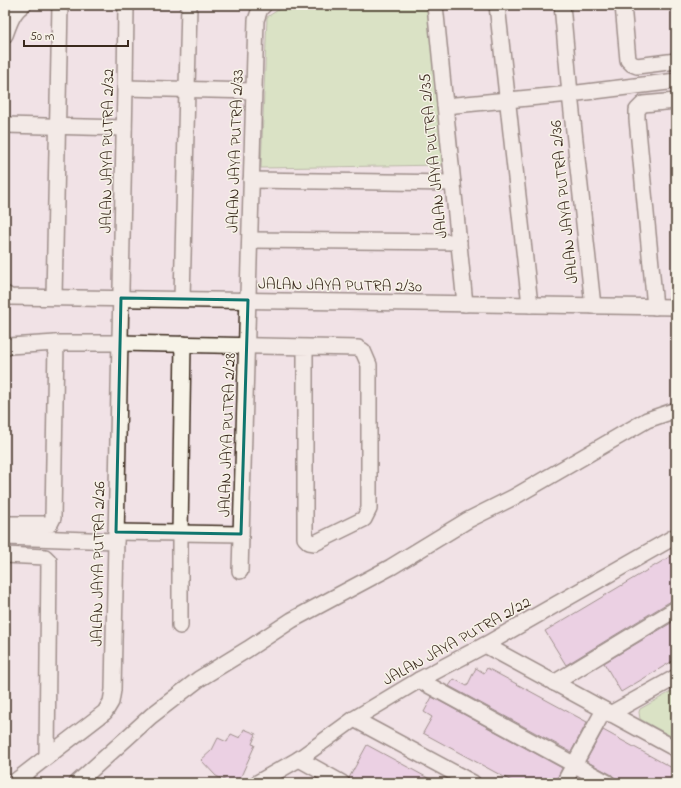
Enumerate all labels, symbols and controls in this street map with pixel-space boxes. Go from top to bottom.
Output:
scale bar [24,22,128,48]
text: 50 m [30,28,54,46]
street label: JALAN JAYA PUTRA 2/32 [95,68,121,234]
street label: JALAN JAYA PUTRA 2/33 [221,69,251,233]
street label: JALAN JAYA PUTRA 2/35 [413,72,455,240]
street label: JALAN JAYA PUTRA 2/36 [544,119,585,285]
street label: JALAN JAYA PUTRA 2/30 [258,273,422,299]
street label: JALAN JAYA PUTRA 2/28 [213,353,243,518]
street label: JALAN JAYA PUTRA 2/26 [86,481,112,647]
street label: JALAN JAYA PUTRA 2/22 [378,591,536,693]

